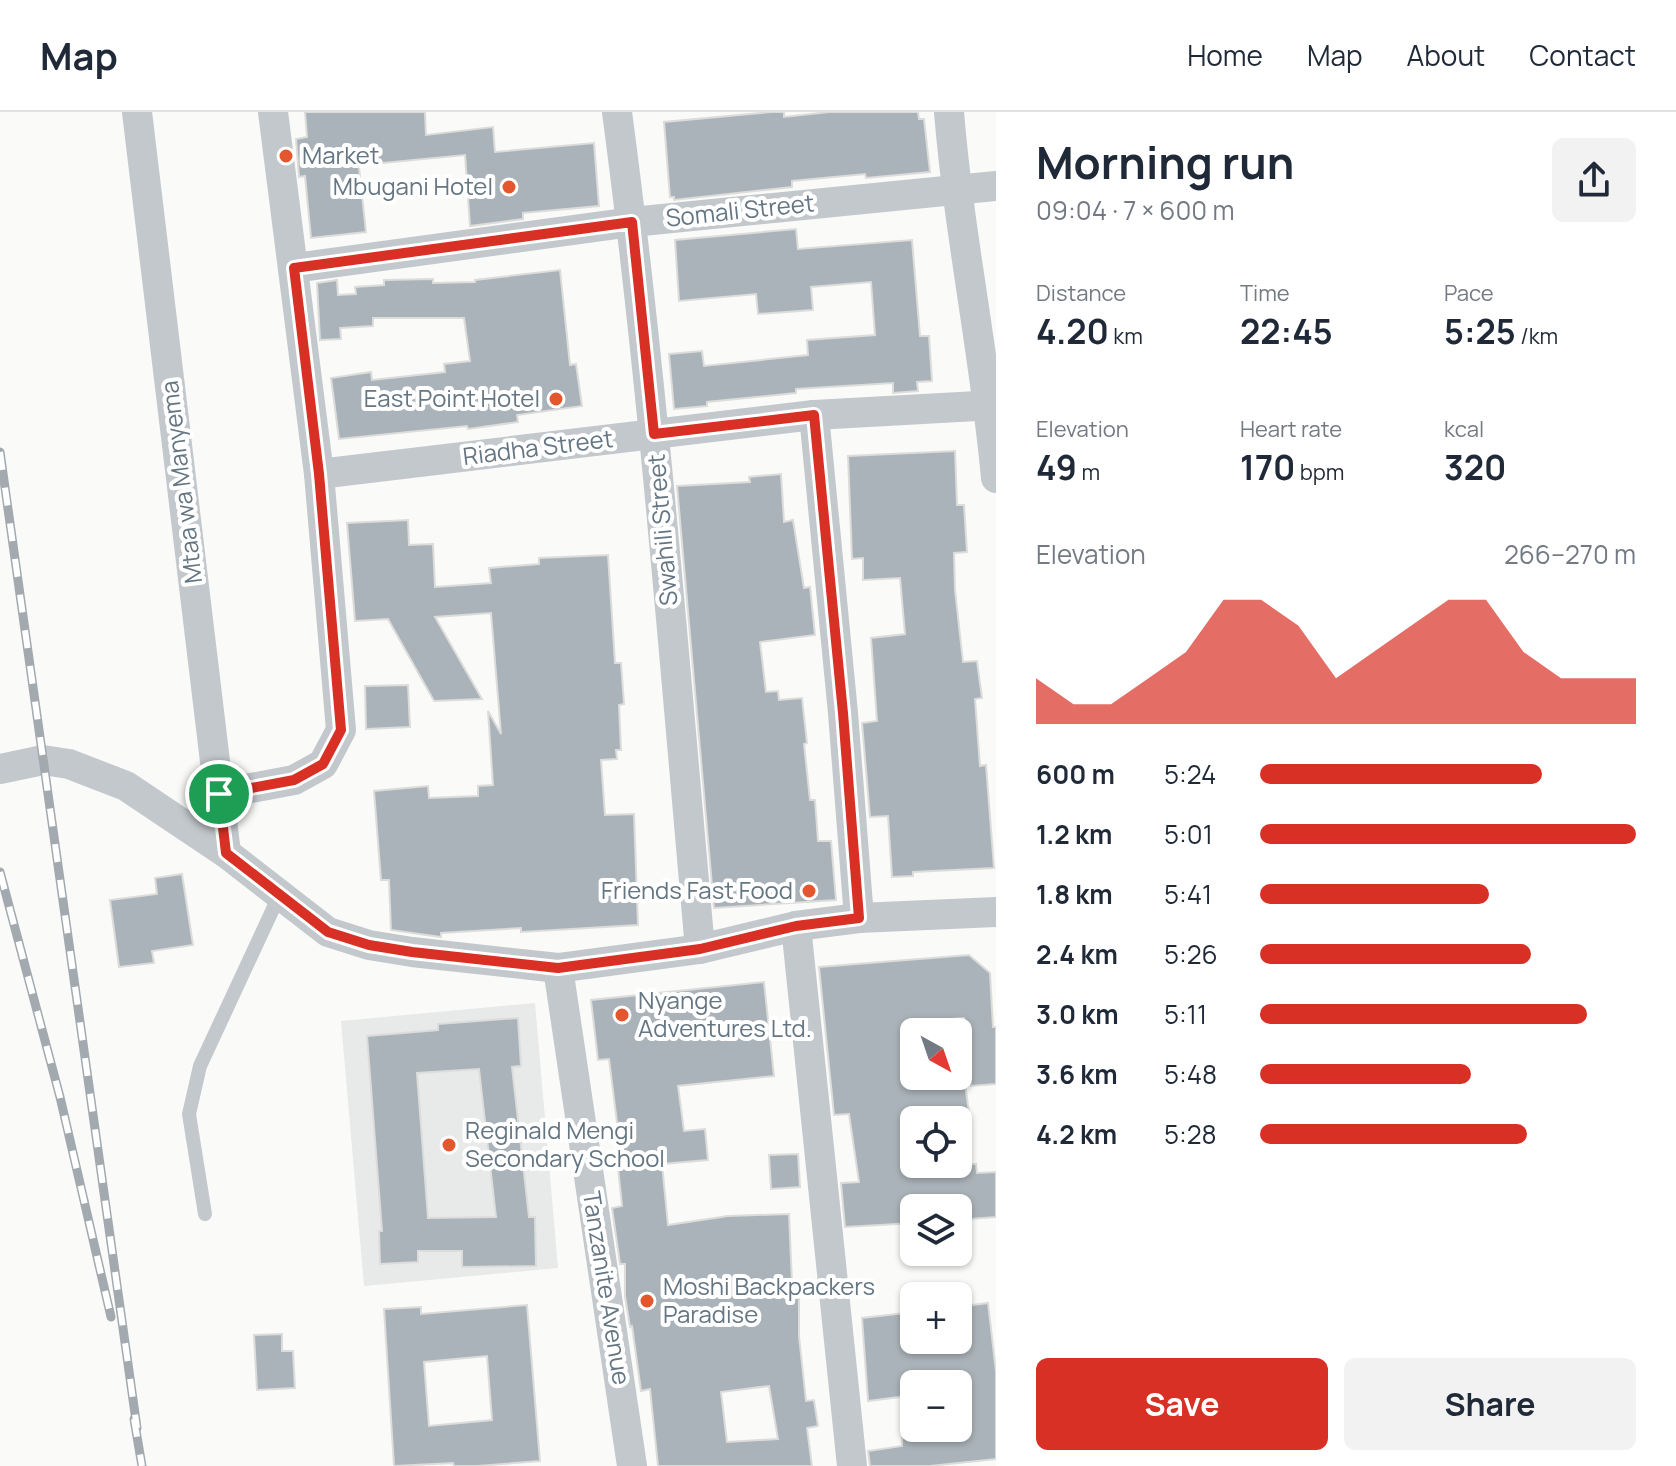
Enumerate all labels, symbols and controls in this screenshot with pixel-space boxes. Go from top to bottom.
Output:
text: Map [40,29,118,81]
text: Home [1187,36,1263,74]
text: Map [1307,36,1363,74]
text: About [1407,36,1485,74]
text: Contact [1529,36,1636,74]
text: Morning run [1036,132,1294,192]
place label: Market [302,138,379,171]
button: share [1552,138,1636,222]
marker: Market [277,147,295,165]
place label: Mbugani Hotel [333,169,493,202]
marker: Mbugani Hotel [500,178,518,196]
street label: Somali Street [664,185,816,234]
text: 09:04 · 7 × 600 m [1036,192,1234,228]
text: Distance [1036,278,1126,308]
text: Time [1240,278,1290,308]
text: Pace [1444,278,1494,308]
text: 4.20 [1036,308,1109,354]
text: 22:45 [1240,308,1333,354]
text: 5:25 [1444,308,1516,354]
text: km [1109,321,1143,351]
text: /km [1516,321,1558,351]
street label: Mtaa wa Manyema [152,379,209,585]
place label: East Point Hotel [364,381,540,414]
marker: East Point Hotel [547,390,565,408]
text: Elevation [1036,414,1129,444]
text: Heart rate [1240,414,1342,444]
text: kcal [1444,414,1484,444]
street label: Riadha Street [461,421,615,472]
text: 49 [1036,444,1077,490]
text: 170 [1240,444,1295,490]
text: 320 [1444,444,1506,490]
street label: Swahili Street [638,453,685,607]
text: m [1077,457,1100,487]
text: bpm [1295,457,1345,487]
text: Elevation [1036,536,1146,572]
text: 266–270 m [1504,536,1636,572]
text: 600 m [1036,756,1115,792]
text: 5:24 [1164,756,1216,792]
pin [185,760,253,828]
icon: arrive [197,772,241,816]
text: 1.2 km [1036,816,1112,852]
text: 5:01 [1164,816,1213,852]
place label: Friends Fast Food [601,873,793,906]
text: 1.8 km [1036,876,1113,912]
text: 5:41 [1164,876,1212,912]
marker: Friends Fast Food [800,882,818,900]
text: 2.4 km [1036,936,1118,972]
text: 5:26 [1164,936,1218,972]
place label: Nyange Adventures Ltd. [638,983,812,1044]
text: 3.0 km [1036,996,1119,1032]
text: 5:11 [1164,996,1207,1032]
marker: Nyange Adventures Ltd. [613,1006,631,1024]
north arrow [900,1018,972,1090]
map controls [900,1018,972,1442]
text: 3.6 km [1036,1056,1118,1092]
text: 5:48 [1164,1056,1217,1092]
button: locate [900,1106,972,1178]
place label: Reginald Mengi Secondary School [465,1113,665,1174]
text: 4.2 km [1036,1116,1117,1152]
text: 5:28 [1164,1116,1217,1152]
marker: Reginald Mengi Secondary School [440,1136,458,1154]
street label: Tanzanite Avenue [576,1189,639,1387]
button: layers [900,1194,972,1266]
place label: Moshi Backpackers Paradise [663,1269,875,1330]
button: + [900,1282,972,1354]
marker: Moshi Backpackers Paradise [638,1292,656,1310]
button: Save [1036,1358,1328,1450]
button: Share [1344,1358,1636,1450]
button: − [900,1370,972,1442]

